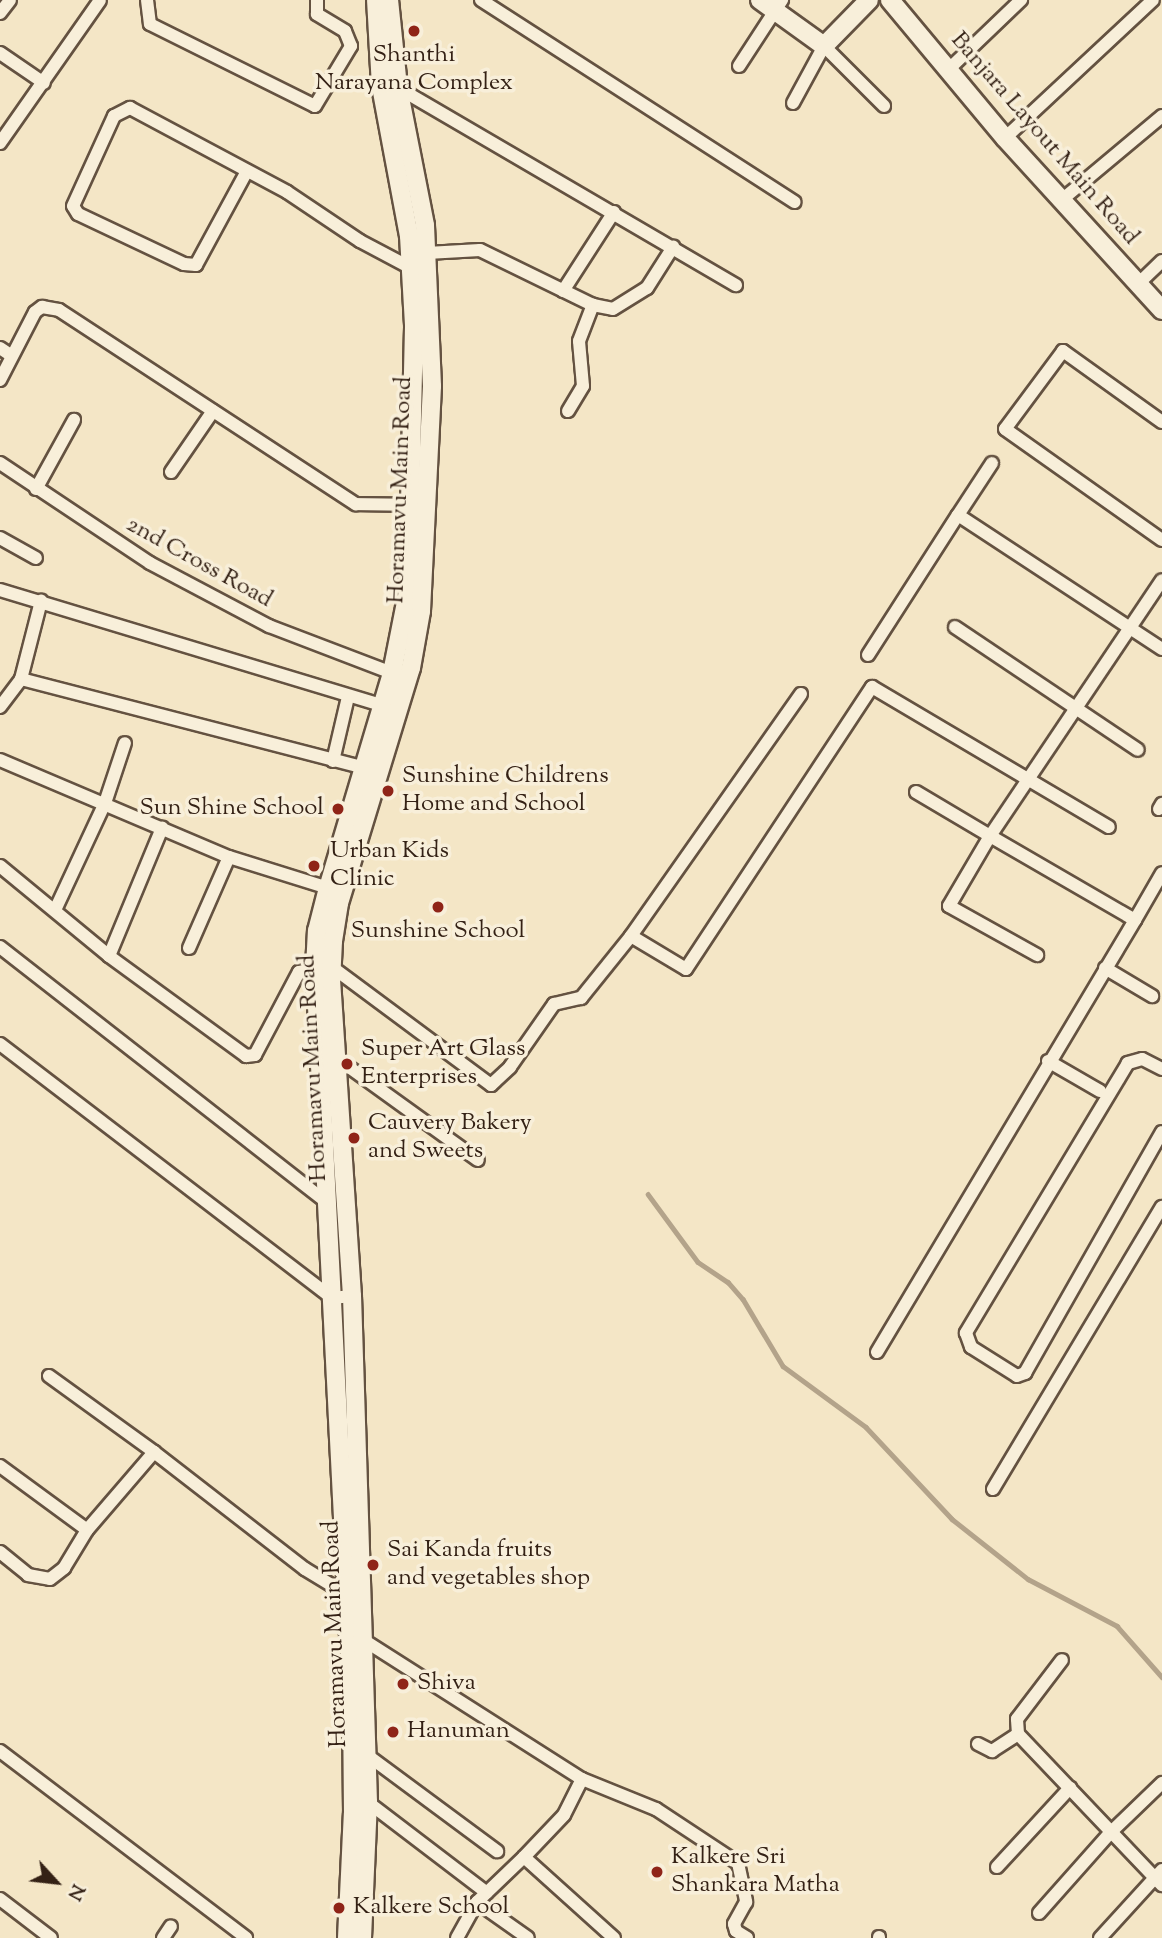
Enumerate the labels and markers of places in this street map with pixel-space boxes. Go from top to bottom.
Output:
marker: Shanthi Narayana Complex [406,23,422,39]
place label: Shanthi Narayana Complex [315,42,513,98]
place label: Sunshine Childrens Home and School [402,763,609,819]
marker: Sunshine Childrens Home and School [380,783,396,799]
place label: Sun Shine School [139,795,324,823]
marker: Sun Shine School [330,801,346,817]
place label: Urban Kids Clinic [330,838,449,894]
marker: Urban Kids Clinic [304,856,324,876]
marker: Sunshine School [430,899,446,915]
place label: Sunshine School [351,918,525,946]
place label: Super Art Glass Enterprises [361,1036,525,1092]
marker: Super Art Glass Enterprises [339,1056,355,1072]
place label: Cauvery Bakery and Sweets [368,1110,532,1166]
marker: Cauvery Bakery and Sweets [346,1130,362,1146]
place label: Sai Kanda fruits and vegetables shop [387,1537,590,1593]
marker: Sai Kanda fruits and vegetables shop [365,1557,381,1573]
place label: Shiva [417,1670,476,1698]
marker: Shiva [395,1676,411,1692]
place label: Hanuman [407,1718,510,1746]
marker: Hanuman [385,1724,401,1740]
place label: Kalkere Sri Shankara Matha [671,1844,840,1900]
marker: Kalkere Sri Shankara Matha [649,1864,665,1880]
place label: Kalkere School [353,1894,509,1922]
marker: Kalkere School [331,1900,347,1916]

